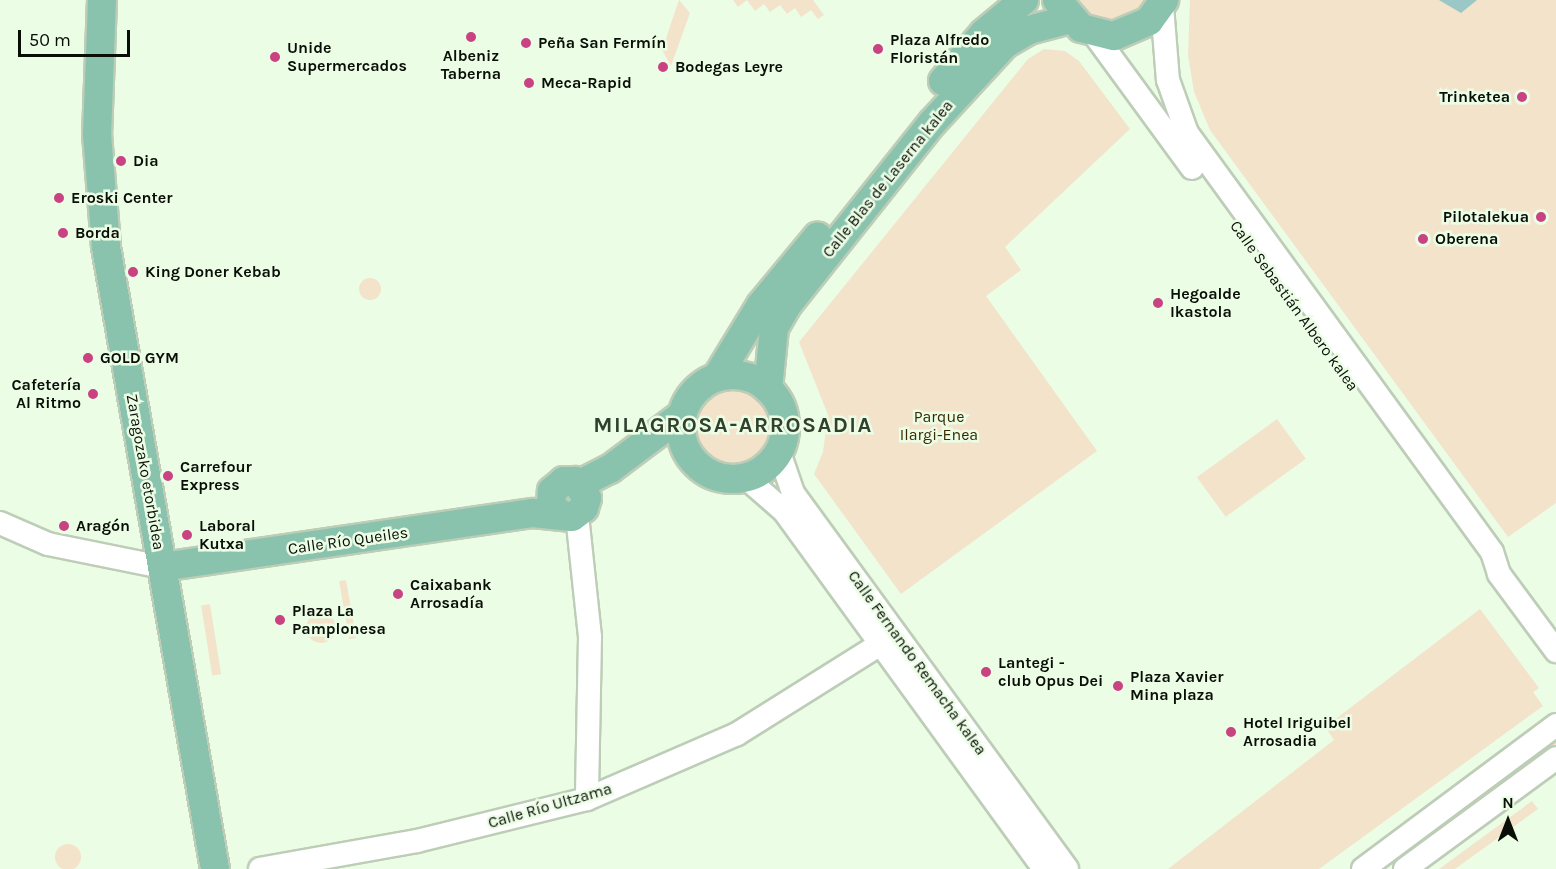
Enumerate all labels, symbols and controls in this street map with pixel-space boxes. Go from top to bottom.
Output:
scale bar [21,18,134,56]
text: 50 m [29,29,71,51]
marker: Albeniz Taberna [464,30,478,44]
place label: Plaza Alfredo Floristán [890,30,989,68]
place label: Peña San Fermín [538,33,666,53]
marker: Peña San Fermín [519,36,533,50]
place label: Unide Supermercados [287,38,407,76]
marker: Plaza Alfredo Floristán [871,42,885,56]
place label: Albeniz Taberna [441,46,501,84]
marker: Unide Supermercados [268,50,282,64]
place label: Bodegas Leyre [675,57,783,77]
marker: Bodegas Leyre [656,60,670,74]
place label: Meca-Rapid [541,73,632,93]
marker: Meca-Rapid [522,76,536,90]
place label: Trinketea [1439,87,1510,107]
marker: Trinketea [1515,90,1529,104]
street label: Calle Blas de Laserna kalea [819,96,957,262]
place label: Dia [133,151,159,171]
marker: Dia [114,154,128,168]
place label: Eroski Center [71,188,173,208]
marker: Eroski Center [52,191,66,205]
place label: Pilotalekua [1443,207,1529,227]
marker: Pilotalekua [1534,210,1548,224]
street label: Calle Sebastián Albero kalea [1226,217,1362,395]
place label: Borda [75,223,120,243]
marker: Borda [56,226,70,240]
place label: Oberena [1435,229,1498,249]
marker: Oberena [1416,232,1430,246]
place label: King Doner Kebab [145,262,281,282]
marker: King Doner Kebab [126,265,140,279]
place label: Hegoalde Ikastola [1170,284,1241,322]
marker: Hegoalde Ikastola [1151,296,1165,310]
place label: GOLD GYM [100,348,179,368]
marker: GOLD GYM [81,351,95,365]
place label: Cafetería Al Ritmo [11,375,81,413]
marker: Cafetería Al Ritmo [86,387,100,401]
street label: Zaragozako etorbidea [122,392,168,552]
park label: Parque Ilargi-Enea [900,407,978,445]
district label: MILAGROSA-ARROSADIA [593,413,873,439]
place label: Carrefour Express [180,457,252,495]
marker: Carrefour Express [161,469,175,483]
place label: Aragón [76,516,130,536]
place label: Laboral Kutxa [199,516,256,554]
marker: Aragón [57,519,71,533]
street label: Calle Río Queiles [287,523,409,559]
marker: Laboral Kutxa [180,528,194,542]
street label: Calle Fernando Remacha kalea [844,567,990,759]
place label: Caixabank Arrosadía [410,575,492,613]
marker: Caixabank Arrosadía [391,587,405,601]
place label: Plaza La Pamplonesa [292,601,386,639]
marker: Plaza La Pamplonesa [273,613,287,627]
place label: Lantegi - club Opus Dei [998,653,1103,691]
marker: Lantegi - club Opus Dei [979,665,993,679]
place label: Plaza Xavier Mina plaza [1130,667,1223,705]
marker: Plaza Xavier Mina plaza [1111,679,1125,693]
place label: Hotel Iriguibel Arrosadia [1243,713,1351,751]
marker: Hotel Iriguibel Arrosadia [1224,725,1238,739]
street label: Calle Río Ultzama [486,779,614,833]
north arrow [1478,791,1538,851]
text: N [1502,793,1514,812]

